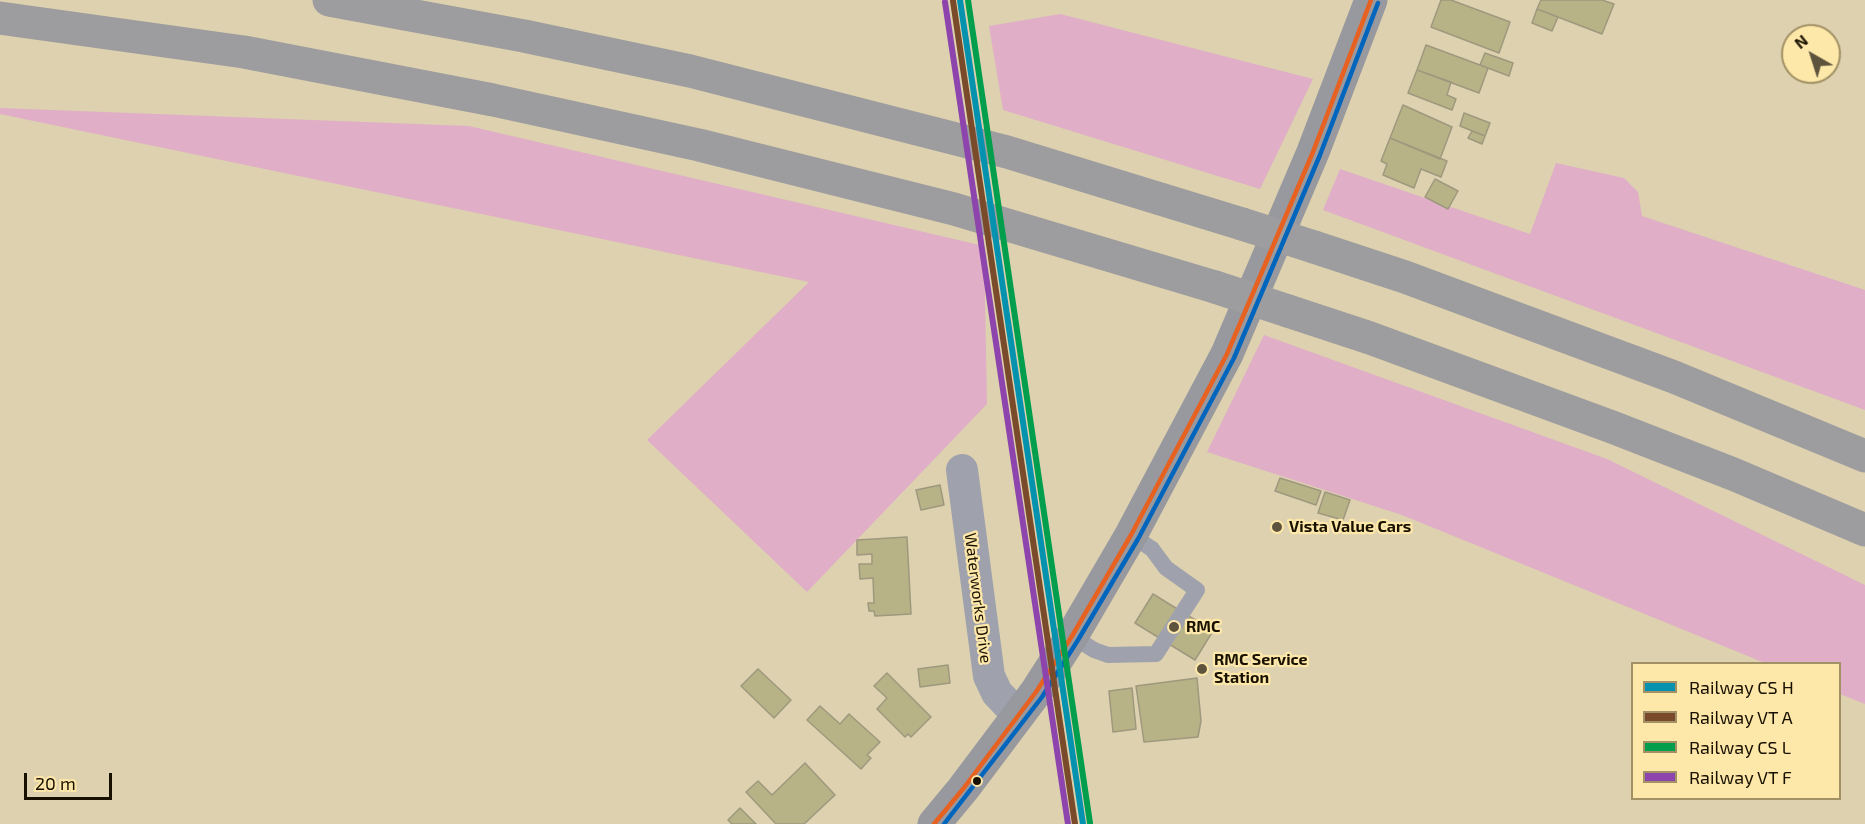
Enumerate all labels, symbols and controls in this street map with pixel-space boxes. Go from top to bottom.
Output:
north arrow [1781,24,1841,84]
text: N [1790,30,1811,52]
place label: Vista Value Cars [1289,517,1411,537]
marker: Vista Value Cars [1270,520,1284,534]
street label: Waterworks Drive [960,532,996,664]
place label: RMC [1186,617,1220,637]
marker: RMC [1167,620,1181,634]
place label: RMC Service Station [1214,650,1308,688]
marker: RMC Service Station [1195,662,1209,676]
legend [1631,662,1841,800]
text: Railway CS H [1689,676,1794,698]
text: Railway VT A [1689,706,1793,728]
text: Railway CS L [1689,736,1791,758]
scale bar [27,761,116,799]
text: Railway VT F [1689,766,1792,788]
text: 20 m [35,772,76,794]
unlabelled marker [971,775,983,787]

